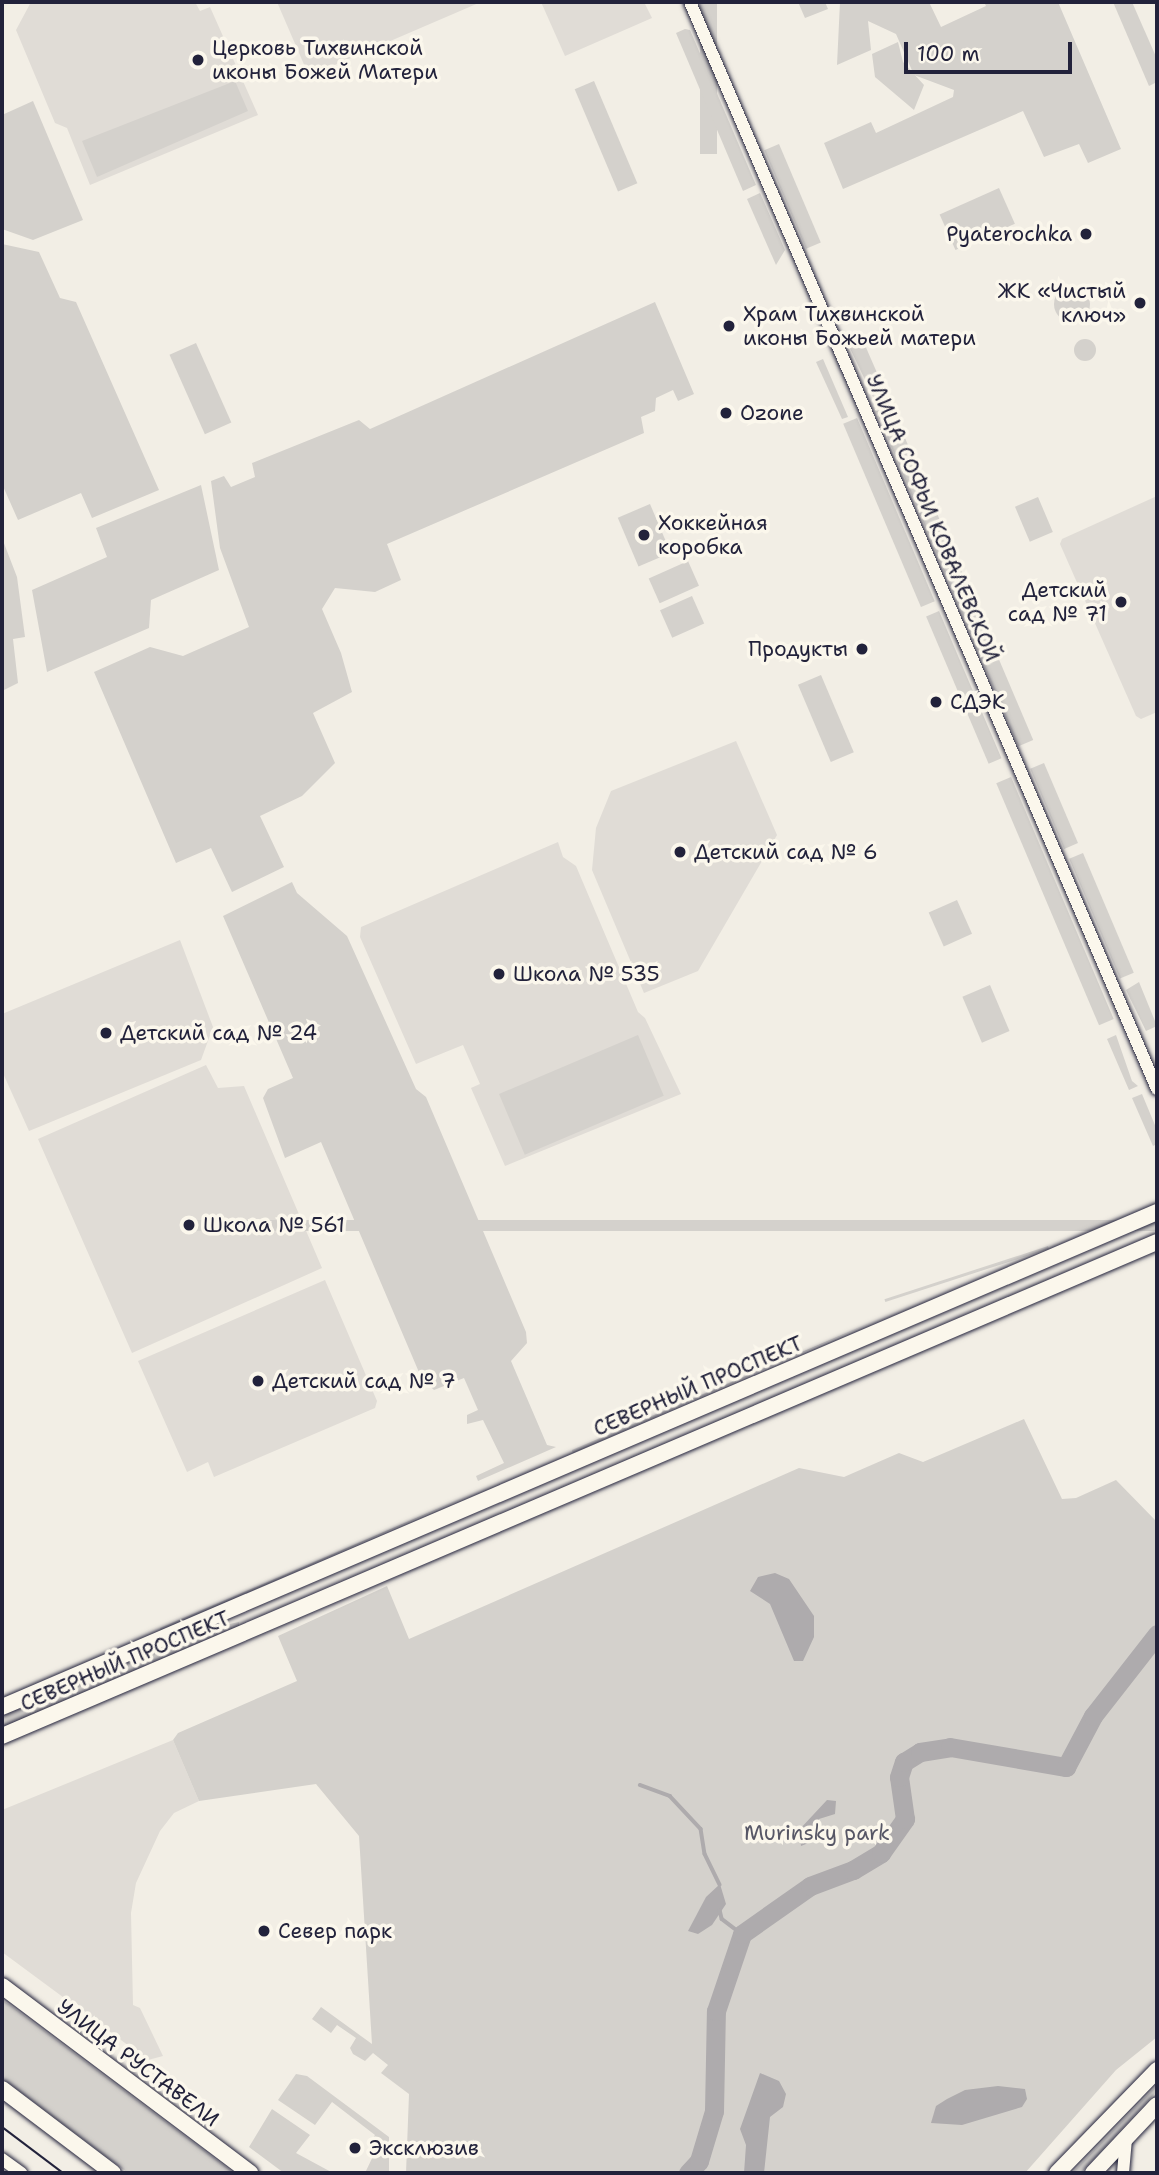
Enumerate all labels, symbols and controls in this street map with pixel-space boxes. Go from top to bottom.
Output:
scale bar [907,28,1075,72]
place label: Церковь Тихвинской иконы Божей Матери [212,35,438,85]
text: 100 m [917,40,980,68]
marker: Церковь Тихвинской иконы Божей Матери [190,52,206,68]
place label: Pyaterochka [946,221,1072,247]
marker: Pyaterochka [1078,226,1094,242]
place label: ЖК «Чистый ключ» [998,278,1126,328]
marker: ЖК «Чистый ключ» [1132,295,1148,311]
place label: Храм Тихвинской иконы Божьей матери [743,301,976,351]
marker: Храм Тихвинской иконы Божьей матери [721,318,737,334]
street label: УЛИЦА СОФЬИ КОВАЛЕВСКОЙ [861,371,1005,665]
place label: Ozone [740,400,804,426]
marker: Ozone [718,405,734,421]
place label: Хоккейная коробка [658,510,768,560]
marker: Хоккейная коробка [636,527,652,543]
place label: Детский сад № 71 [1008,577,1107,627]
marker: Детский сад № 71 [1113,594,1129,610]
place label: Продукты [748,636,848,662]
marker: Продукты [854,641,870,657]
place label: СДЭК [950,689,1005,715]
marker: СДЭК [928,694,944,710]
place label: Детский сад № 6 [694,839,878,865]
marker: Детский сад № 6 [672,844,688,860]
place label: Школа № 535 [513,961,660,987]
marker: Школа № 535 [491,966,507,982]
place label: Детский сад № 24 [120,1020,317,1046]
marker: Детский сад № 24 [98,1025,114,1041]
place label: Школа № 561 [203,1212,345,1238]
marker: Школа № 561 [181,1217,197,1233]
street label: СЕВЕРНЫЙ ПРОСПЕКТ [590,1330,806,1442]
place label: Детский сад № 7 [272,1368,456,1394]
marker: Детский сад № 7 [250,1373,266,1389]
street label: СЕВЕРНЫЙ ПРОСПЕКТ [17,1605,233,1717]
park label: Murinsky park [744,1820,890,1846]
place label: Север парк [278,1918,392,1944]
marker: Север парк [256,1923,272,1939]
street label: УЛИЦА РУСТАВЕЛИ [52,1994,224,2132]
place label: Эксклюзив [369,2135,479,2161]
marker: Эксклюзив [347,2140,363,2156]

